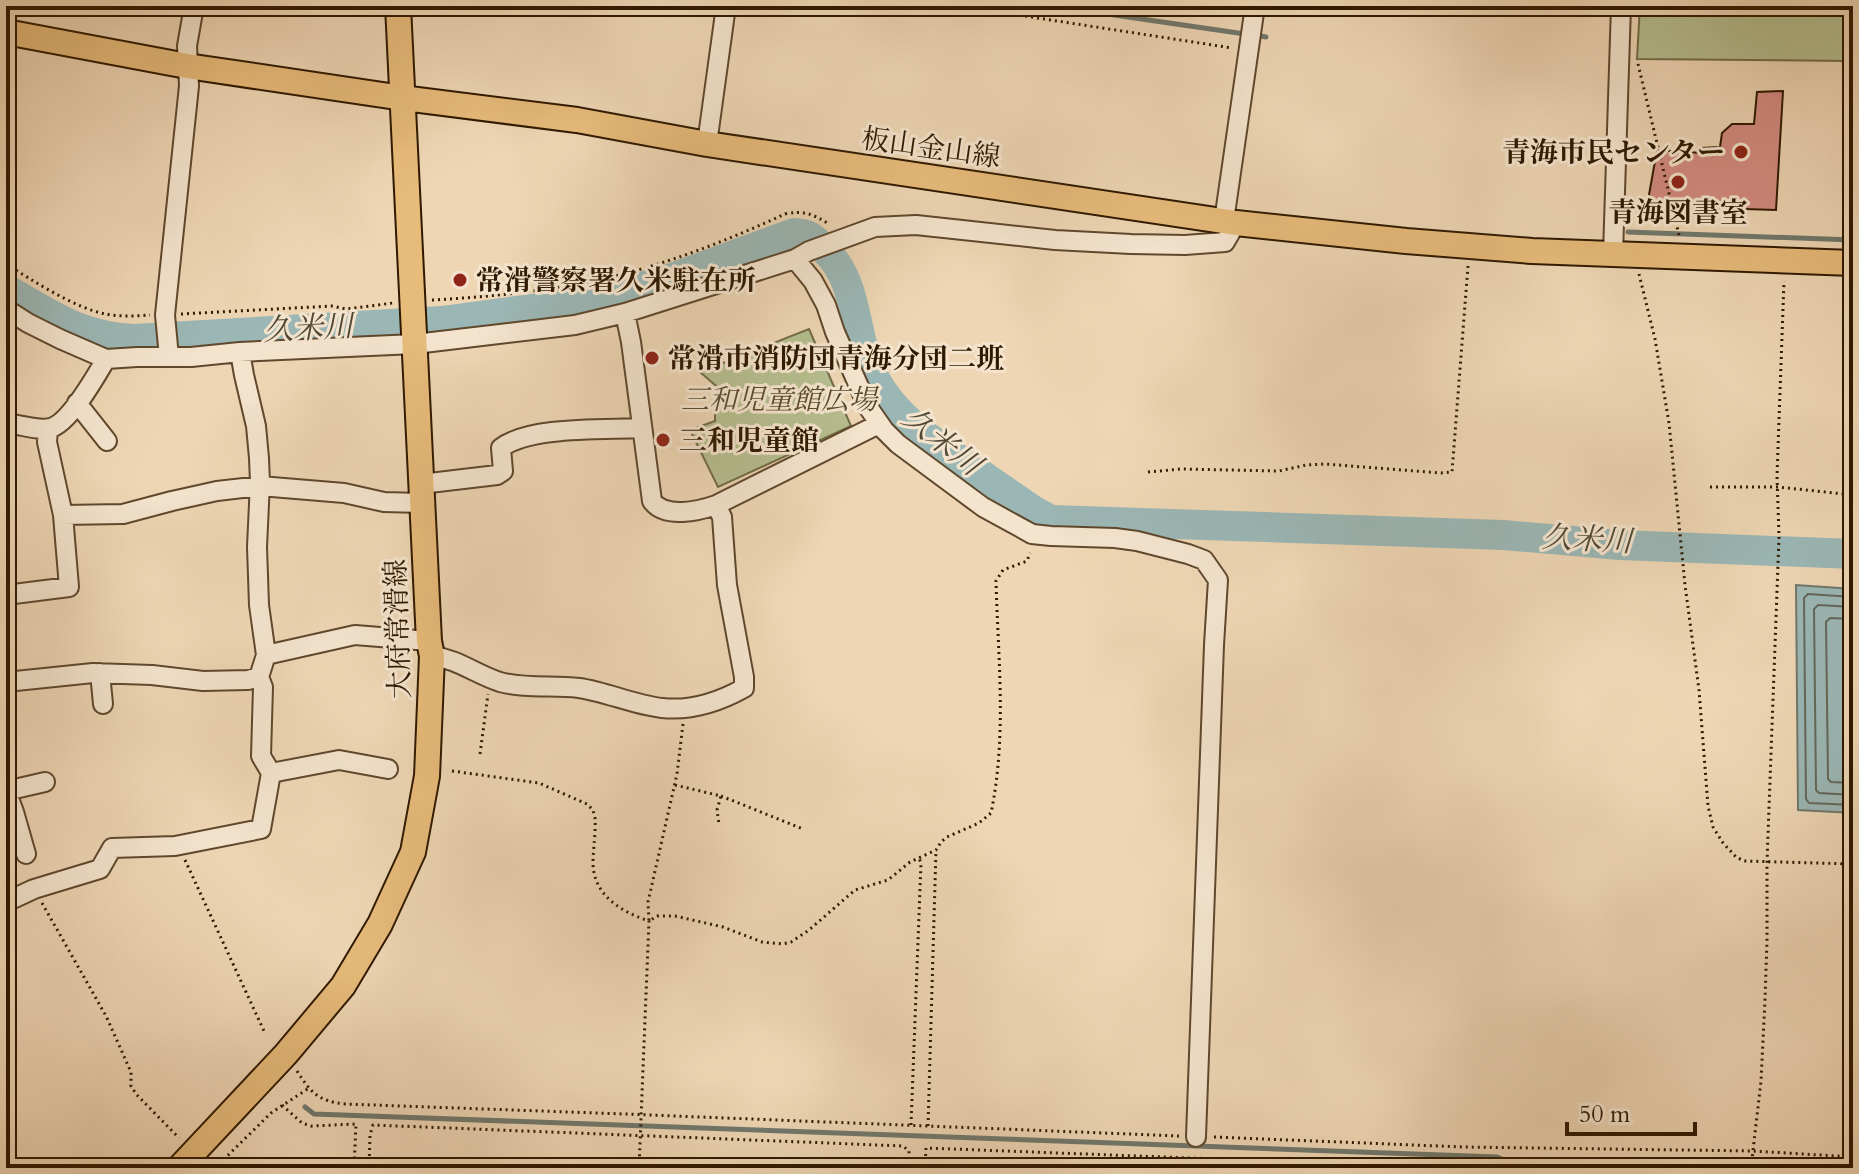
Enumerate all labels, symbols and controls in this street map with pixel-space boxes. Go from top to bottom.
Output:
street label: 板山金山線 [859,119,1003,177]
place label: 青海市民センター [1502,134,1725,172]
marker: 青海市民センター [1732,143,1750,161]
marker: 青海図書室 [1669,173,1687,191]
place label: 青海図書室 [1608,194,1748,232]
place label: 常滑警察署久米駐在所 [476,262,756,300]
marker: 常滑警察署久米駐在所 [451,271,469,289]
water label: 久米川 [262,306,357,351]
place label: 常滑市消防団青海分団二班 [668,340,1004,378]
marker: 常滑市消防団青海分団二班 [643,349,661,367]
park label: 三和児童館広場 [681,381,880,419]
water label: 久米川 [894,398,992,487]
place label: 三和児童館 [679,422,819,460]
marker: 三和児童館 [654,431,672,449]
water label: 久米川 [1541,517,1636,562]
street label: 大府常滑線 [377,558,419,700]
scale bar [1567,1086,1695,1136]
text: 50 m [1579,1098,1631,1131]

